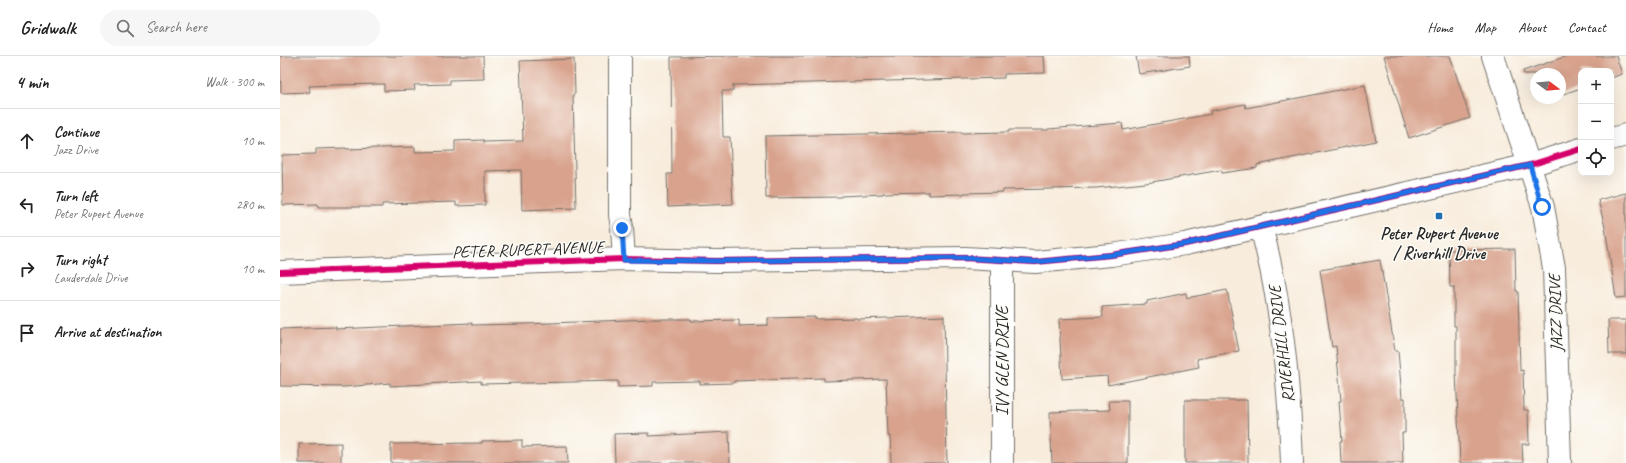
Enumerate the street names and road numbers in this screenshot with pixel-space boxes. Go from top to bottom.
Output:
street label: PETER RUPERT AVENUE [452,236,607,263]
street label: JAZZ DRIVE [1544,271,1567,353]
street label: RIVERHILL DRIVE [1264,282,1299,404]
street label: IVY GLEN DRIVE [992,304,1013,416]

